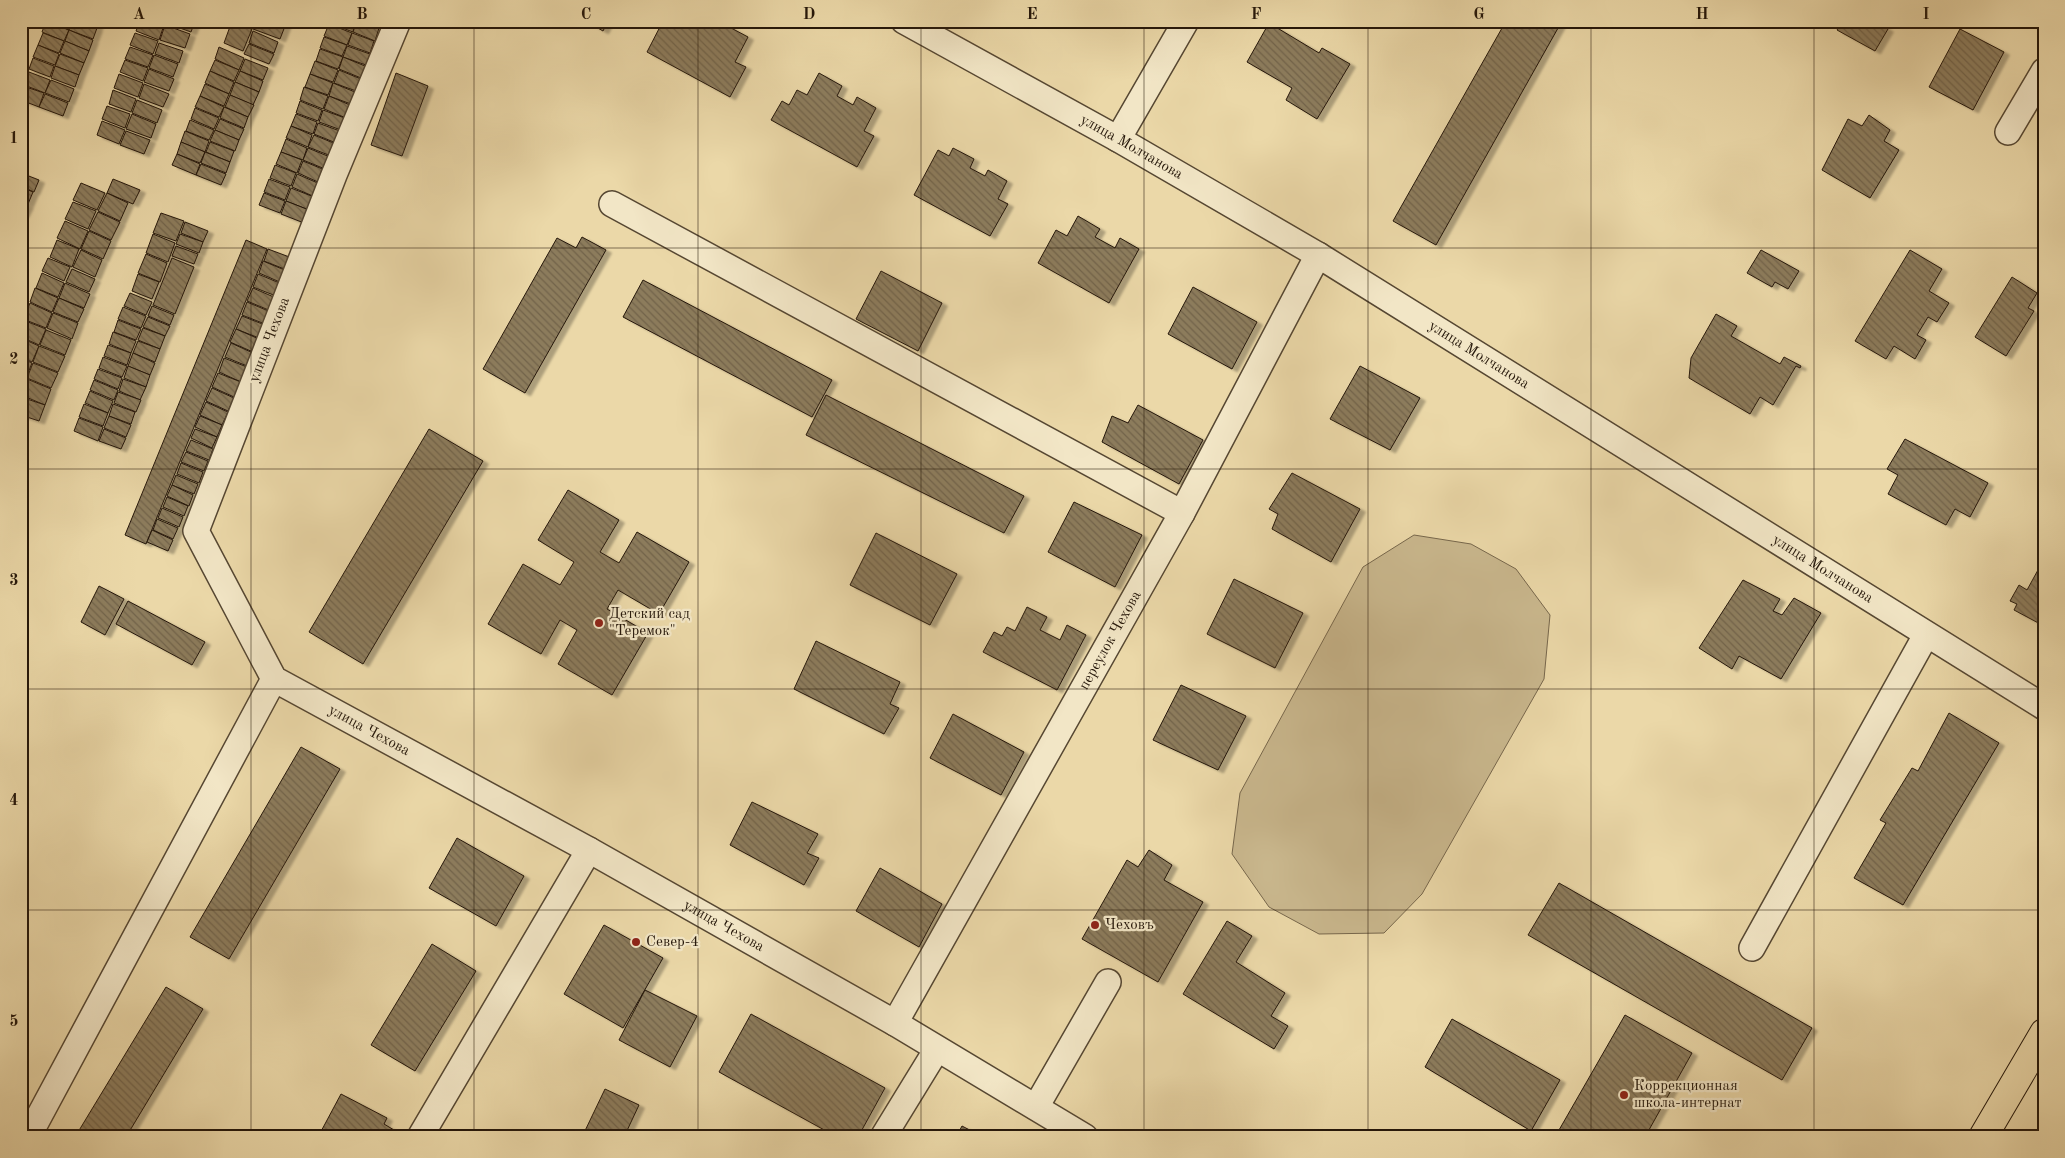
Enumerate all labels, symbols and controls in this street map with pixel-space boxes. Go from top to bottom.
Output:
text: A [133,7,145,23]
text: B [356,7,368,23]
text: C [581,7,591,23]
text: D [803,7,815,23]
text: E [1026,7,1038,23]
text: F [1251,7,1262,23]
text: G [1473,7,1485,23]
text: H [1695,7,1709,23]
text: I [1922,7,1930,23]
street label: улица Молчанова [1078,112,1186,183]
text: 1 [9,131,19,147]
street label: улица Чехова [247,295,293,385]
street label: улица Молчанова [1426,318,1532,392]
text: 2 [9,352,19,368]
street label: улица Молчанова [1770,532,1876,606]
text: 3 [9,573,19,589]
street label: переулок Чехова [1077,588,1144,693]
place label: Детский сад "Теремок" [609,607,690,639]
marker: Детский сад "Теремок" [593,617,605,629]
street label: улица Чехова [326,703,413,759]
text: 4 [9,793,19,809]
street label: улица Чехова [681,897,767,955]
place label: Чеховъ [1105,918,1154,933]
marker: Чеховъ [1089,919,1101,931]
place label: Север-4 [646,935,699,950]
marker: Север-4 [630,936,642,948]
text: 5 [9,1014,19,1030]
place label: Коррекционная школа-интернат [1634,1079,1742,1111]
marker: Коррекционная школа-интернат [1618,1089,1630,1101]

